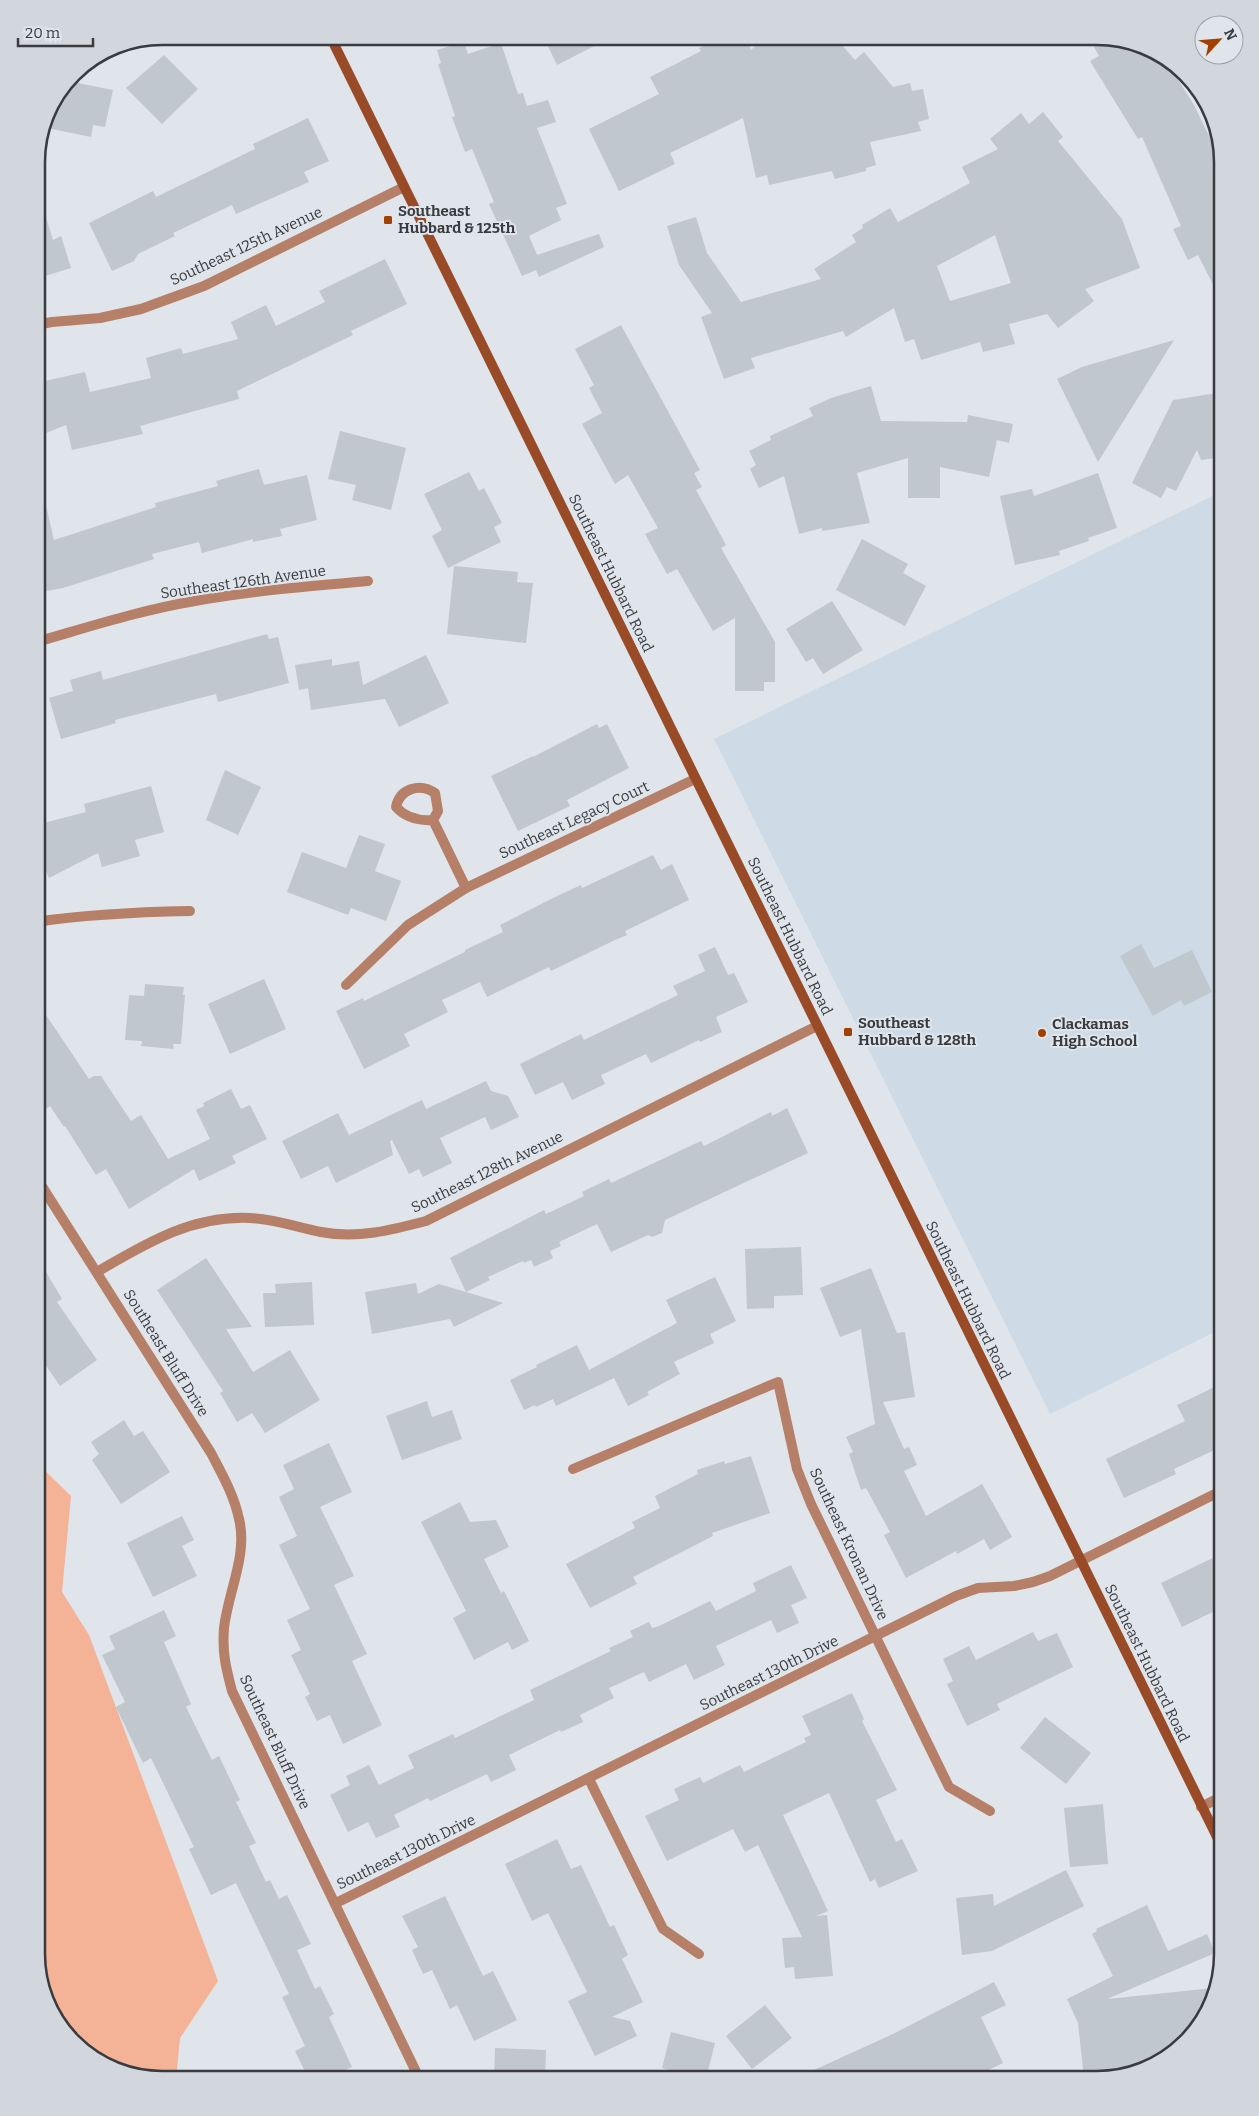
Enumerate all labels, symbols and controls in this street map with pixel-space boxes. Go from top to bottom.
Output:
scale bar [18,15,92,47]
north arrow [1194,15,1244,65]
text: 20 m [25,24,61,42]
text: N [1220,26,1240,43]
place label: Southeast Hubbard & 125th [398,202,516,237]
street label: Southeast 125th Avenue [167,203,325,289]
marker: Southeast Hubbard & 125th [382,214,394,226]
street label: Southeast Hubbard Road [565,491,657,655]
street label: Southeast 126th Avenue [159,561,327,603]
street label: Southeast Legacy Court [496,777,652,863]
street label: Southeast Hubbard Road [744,854,836,1018]
place label: Southeast Hubbard & 128th [858,1014,976,1049]
place label: Clackamas High School [1052,1015,1138,1050]
marker: Southeast Hubbard & 128th [842,1026,854,1038]
marker: Clackamas High School [1036,1027,1048,1039]
street label: Southeast 128th Avenue [408,1127,566,1217]
street label: Southeast Hubbard Road [922,1218,1014,1382]
street label: Southeast Bluff Drive [120,1286,212,1420]
street label: Southeast Kronan Drive [806,1465,892,1623]
street label: Southeast Hubbard Road [1101,1581,1193,1745]
street label: Southeast 130th Drive [697,1632,841,1714]
street label: Southeast Bluff Drive [236,1672,314,1812]
street label: Southeast 130th Drive [334,1811,478,1893]

